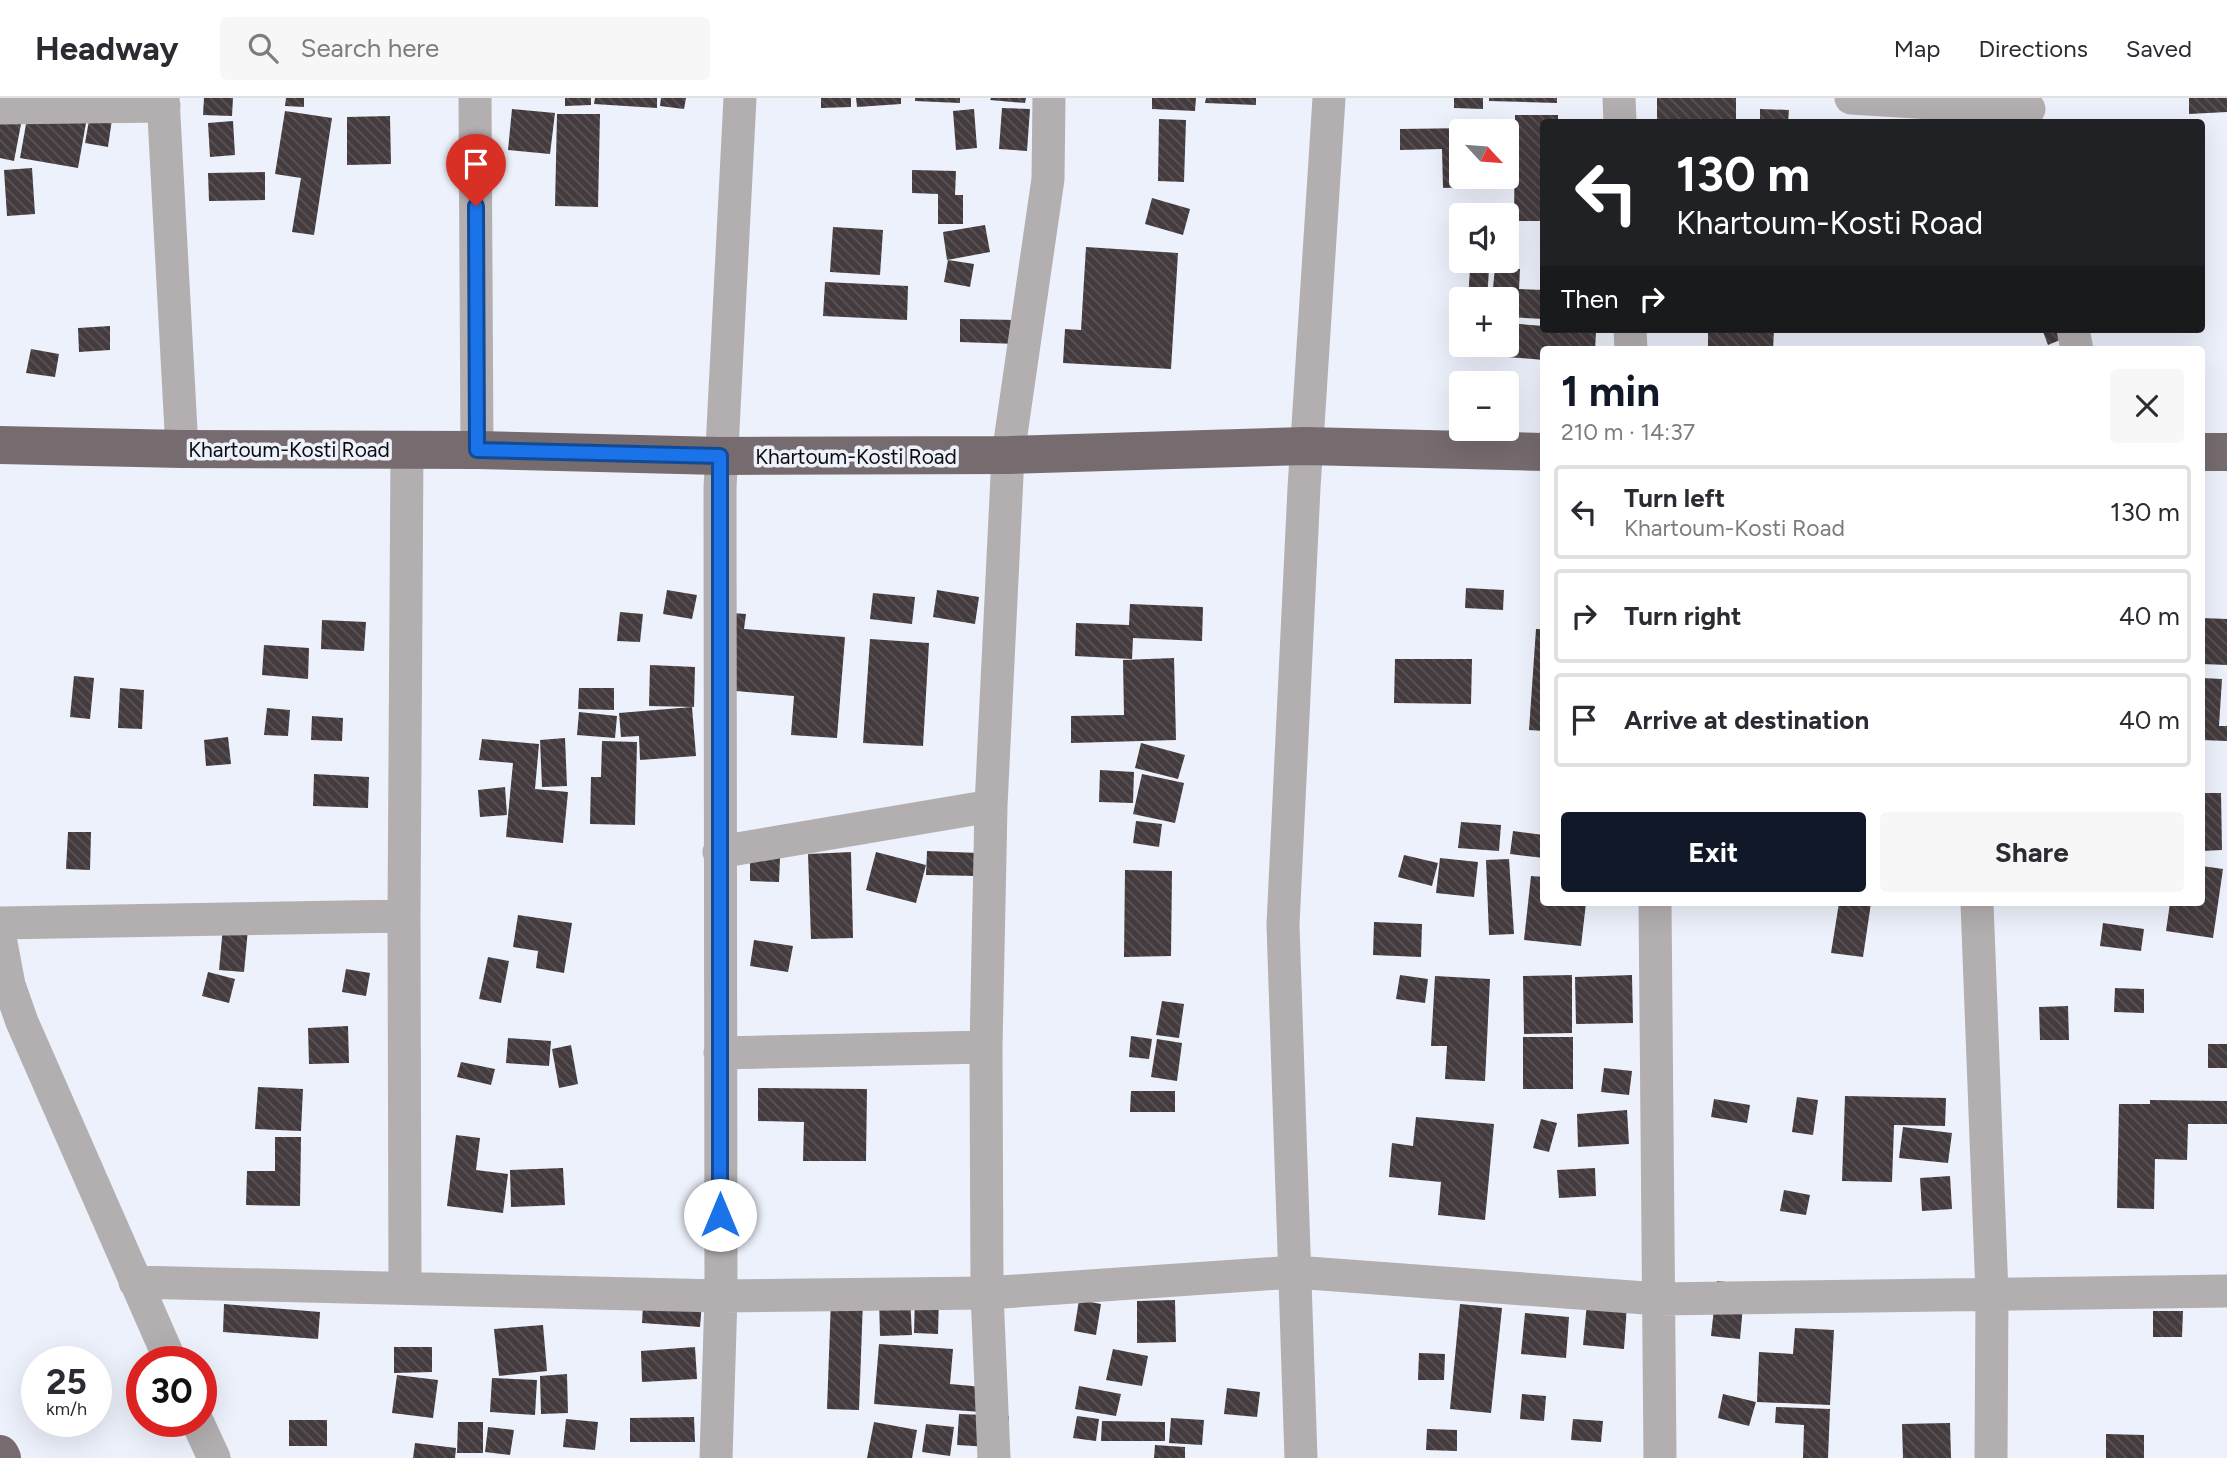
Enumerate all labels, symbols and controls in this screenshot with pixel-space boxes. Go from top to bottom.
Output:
search box [220,17,710,80]
text: Headway [35,29,178,68]
icon: search [244,29,282,67]
text: Search here [300,32,439,64]
text: Map [1894,34,1940,63]
text: Directions [1978,34,2088,63]
text: Saved [2126,34,2192,63]
north arrow [1449,119,1519,189]
map controls [1449,119,1519,441]
pin [446,134,506,206]
text: 130 m [1676,144,1810,203]
icon: arrive [457,145,495,183]
icon: left [1561,147,1652,238]
button: sound [1449,203,1519,273]
text: Khartoum-Kosti Road [1676,204,1983,242]
icon: right [1633,280,1671,318]
text: Then [1561,283,1619,315]
button: + [1449,287,1519,357]
text: 1 min [1561,366,1660,417]
button: close [2110,369,2184,443]
button: − [1449,371,1519,441]
text: 210 m · 14:37 [1561,418,1695,446]
street label: Khartoum-Kosti Road [188,437,390,462]
street label: Khartoum-Kosti Road [755,444,957,469]
text: Turn left [1624,482,1725,514]
icon: left [1565,493,1603,531]
text: 130 m [2110,496,2180,528]
text: Khartoum-Kosti Road [1624,514,1845,542]
icon: right [1565,597,1603,635]
text: Turn right [1624,600,1741,632]
text: 40 m [2119,600,2180,632]
icon: arrive [1565,701,1603,739]
text: Arrive at destination [1624,704,1869,736]
text: 40 m [2119,704,2180,736]
button: Exit [1561,812,1866,892]
button: Share [1880,812,2184,892]
position arrow [683,1178,757,1252]
speed limit sign: 30 [126,1346,217,1437]
text: 25 [46,1361,87,1403]
text: km/h [46,1398,87,1420]

